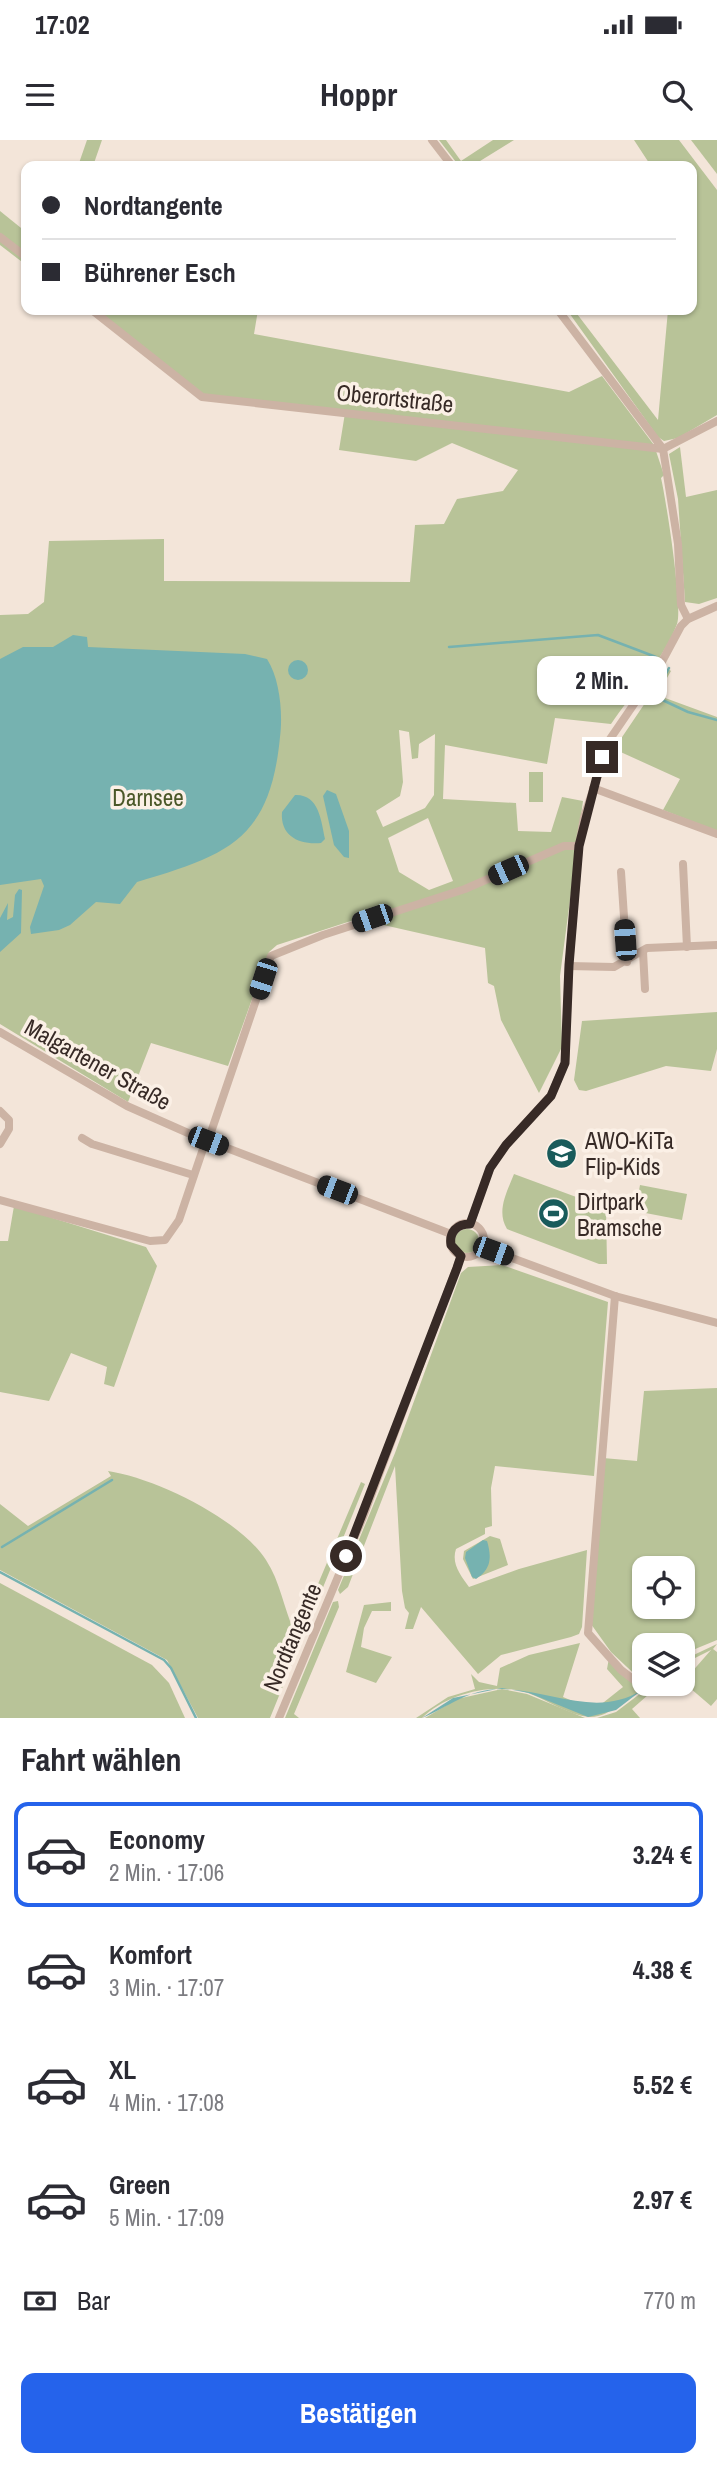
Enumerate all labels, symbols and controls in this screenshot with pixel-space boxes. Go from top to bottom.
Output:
text: 17:02 [35,7,90,42]
text: Hoppr [320,73,397,116]
icon: menu [21,76,59,114]
icon: search [658,76,696,114]
text: Nordtangente [84,188,223,223]
text: Bührener Esch [84,255,236,290]
street label: Oberortstraße [335,376,455,420]
callout: 2 Min. [537,656,667,704]
text: 2 Min. [575,665,629,696]
route end [586,741,618,773]
park label: Darnsee [112,782,184,813]
car [485,852,532,888]
car [349,901,396,935]
car [614,918,637,962]
car [247,956,280,1002]
street label: Malgartener Straße [19,1011,177,1117]
car [185,1124,232,1158]
place label: AWO-KiTa Flip-Kids [584,1125,674,1182]
school or university icon: AWO-KiTa Flip-Kids [545,1136,579,1170]
car [314,1173,361,1207]
place label: Dirtpark Bramsche [577,1186,662,1243]
sports icon: Dirtpark Bramsche [537,1197,571,1231]
car [470,1234,517,1268]
route start [330,1540,362,1572]
map controls [632,1556,695,1696]
button: locate [632,1556,695,1619]
street label: Nordtangente [255,1578,329,1696]
button: layers [632,1633,695,1696]
text: Fahrt wählen [21,1738,182,1781]
text: Economy [109,1822,205,1857]
icon: car [25,1823,88,1886]
text: 3.24 € [633,1837,692,1872]
text: 2 Min. · 17:06 [109,1857,224,1888]
text: Komfort [109,1937,192,1972]
icon: car [25,1938,88,2001]
text: 4.38 € [633,1952,692,1987]
text: 3 Min. · 17:07 [109,1972,224,2003]
text: XL [109,2052,136,2087]
icon: car [25,2053,88,2116]
text: 5.52 € [633,2067,692,2102]
text: 4 Min. · 17:08 [109,2087,224,2118]
text: Green [109,2167,171,2202]
icon: car [25,2168,88,2231]
text: 2.97 € [633,2182,692,2217]
text: 5 Min. · 17:09 [109,2202,224,2233]
icon: cash [21,2282,59,2320]
text: Bar [77,2283,110,2318]
text: 770 m [644,2285,696,2316]
button: Bestätigen [21,2373,696,2453]

